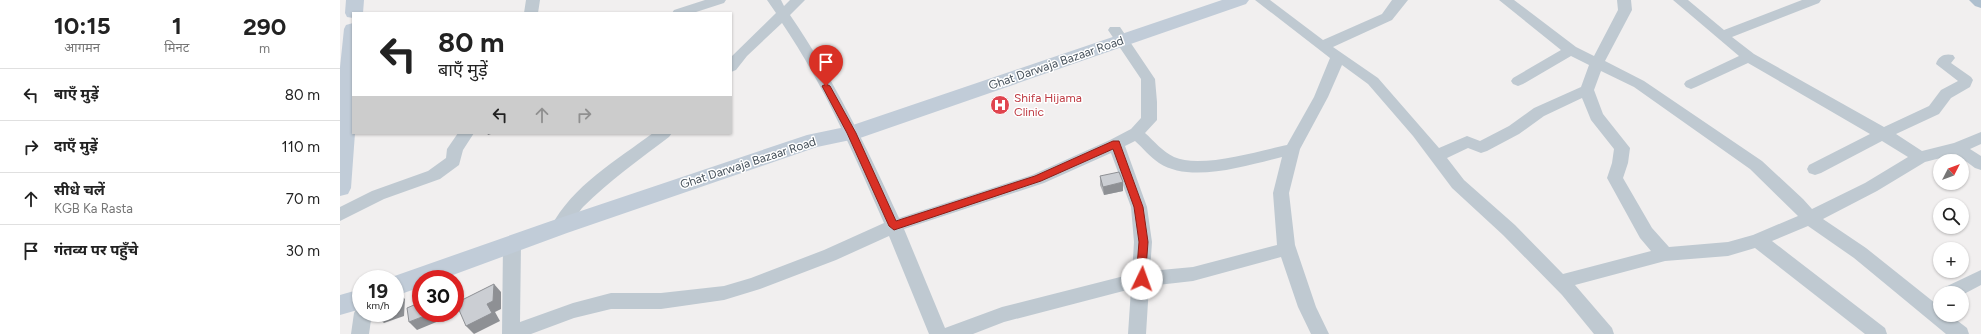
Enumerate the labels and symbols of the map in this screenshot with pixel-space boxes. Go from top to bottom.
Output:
street label: Ghat Darwaja Bazaar Road [987,33,1125,93]
pin [809,45,843,86]
place label: Shifa Hijama Clinic [1014,91,1082,119]
hospital icon: Shifa Hijama Clinic [989,94,1011,116]
street label: Ghat Darwaja Bazaar Road [678,134,818,192]
north arrow [1933,154,1969,190]
position arrow [1121,258,1163,300]
speed limit sign: 30 [412,270,464,322]

